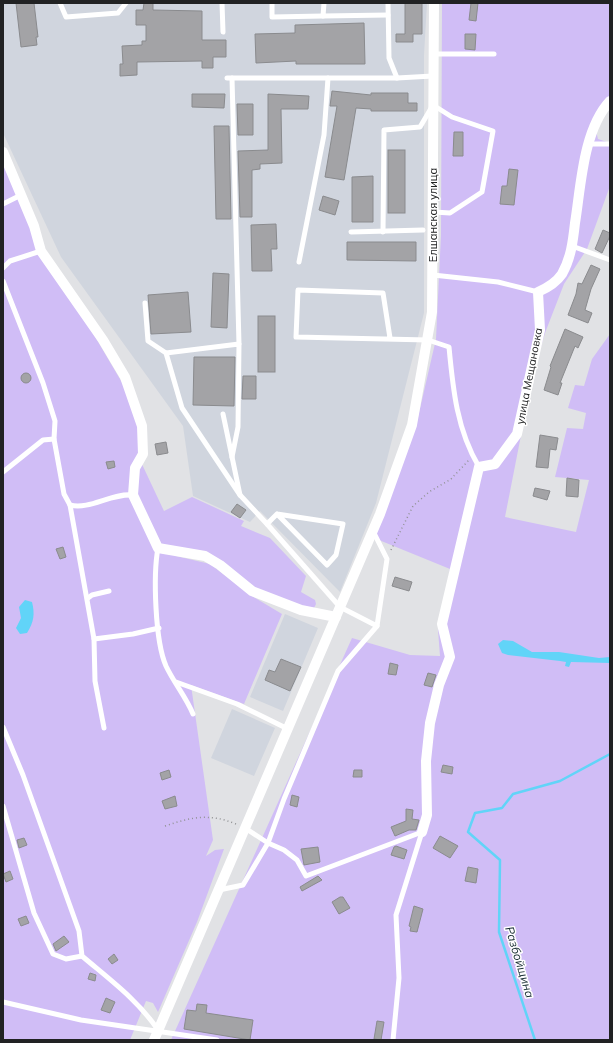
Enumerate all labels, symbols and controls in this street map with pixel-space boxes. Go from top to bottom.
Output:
street label: Елшанская улица [426,168,440,262]
street label: улица Мещановка [513,326,545,426]
water label: Разбойщина [502,924,538,1000]

